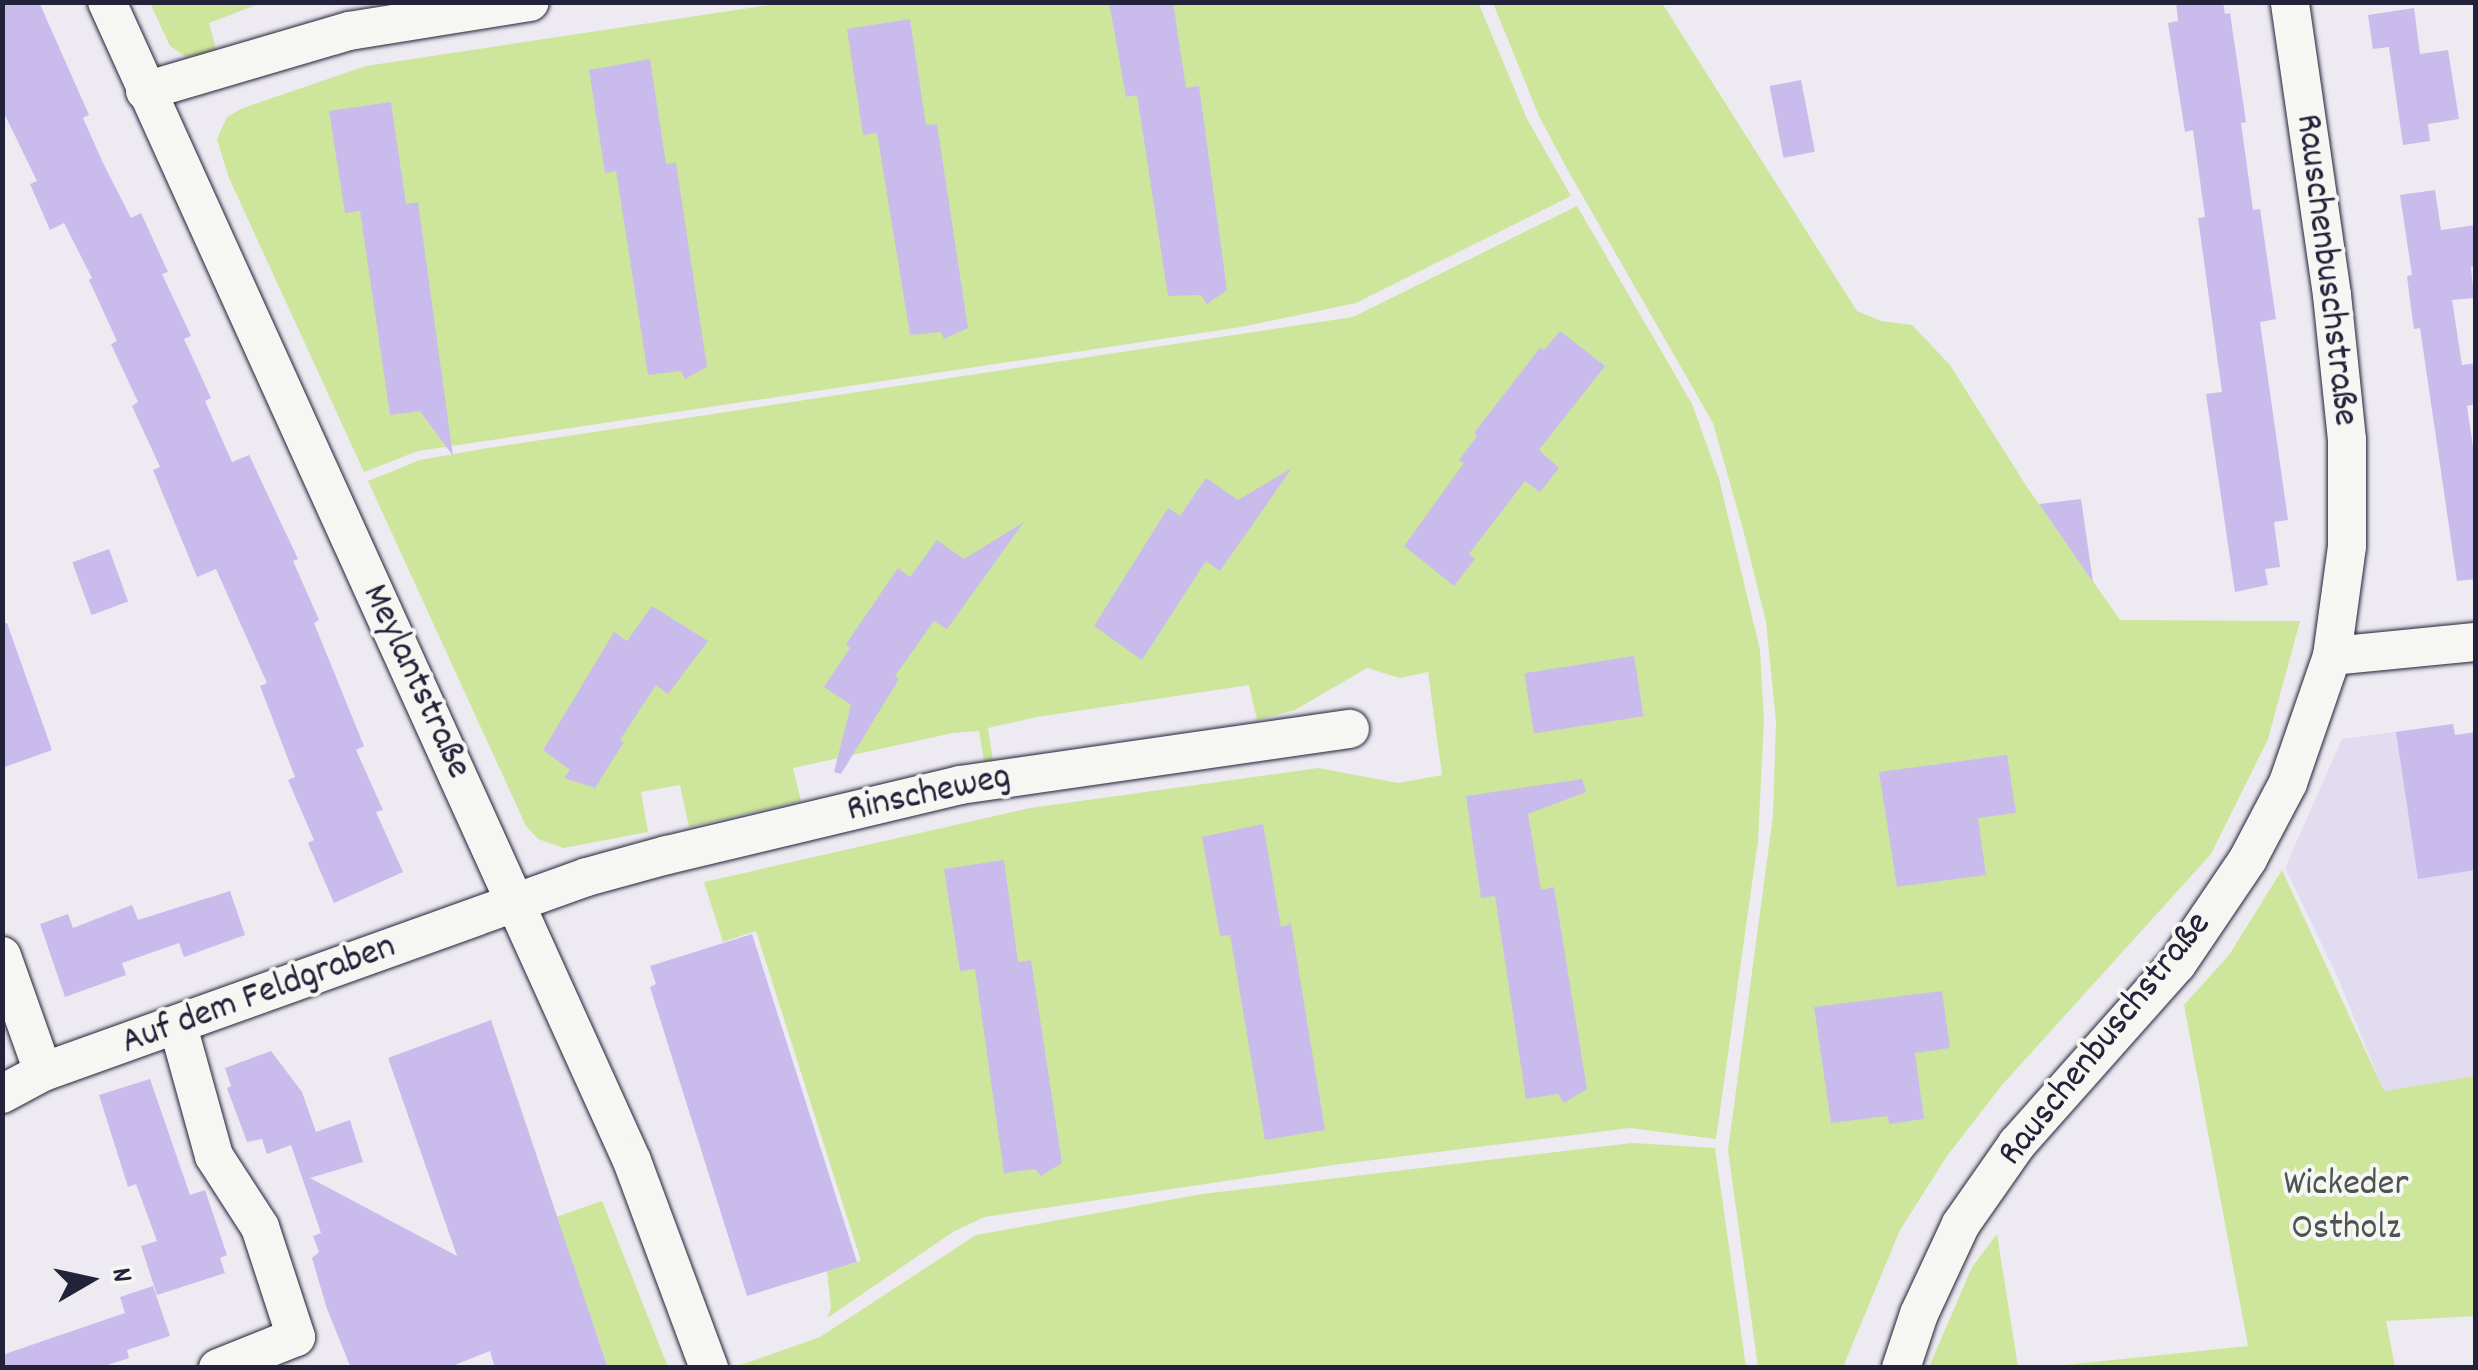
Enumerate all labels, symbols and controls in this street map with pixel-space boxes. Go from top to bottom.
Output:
street label: Rauschenbuschstraße [2283,111,2367,429]
street label: Meylantstraße [350,577,480,787]
street label: Rinscheweg [843,755,1015,835]
street label: Rauschenbuschstraße [1990,904,2222,1176]
street label: Auf dem Feldgraben [116,925,402,1067]
park label: Wickeder Ostholz [2284,1163,2408,1252]
north arrow [40,1230,140,1330]
text: N [99,1265,140,1285]

